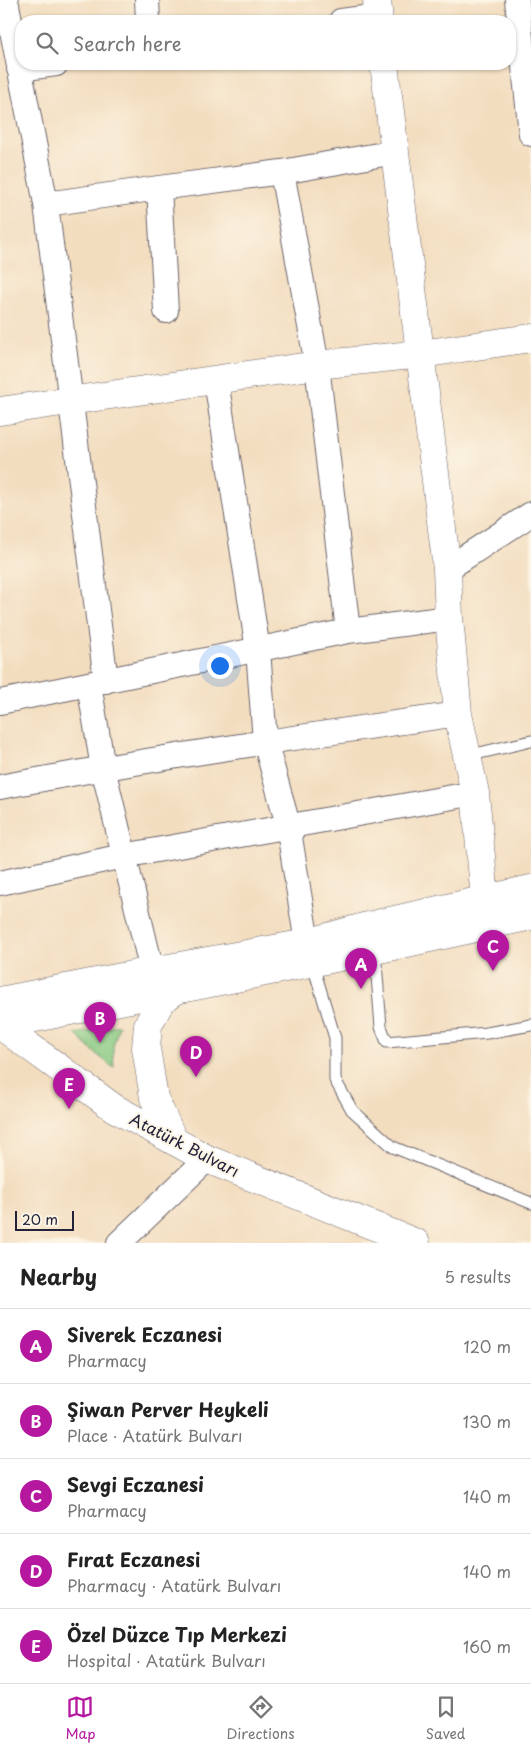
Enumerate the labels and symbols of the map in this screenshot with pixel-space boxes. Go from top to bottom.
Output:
your location [207,653,233,679]
pin: C [477,930,509,971]
pin: A [345,948,377,989]
pin: B [84,1002,116,1043]
pin: D [180,1036,212,1077]
pin: E [53,1068,85,1109]
street label: Atatürk Bulvarı [126,1106,244,1182]
scale bar [15,1208,74,1231]

